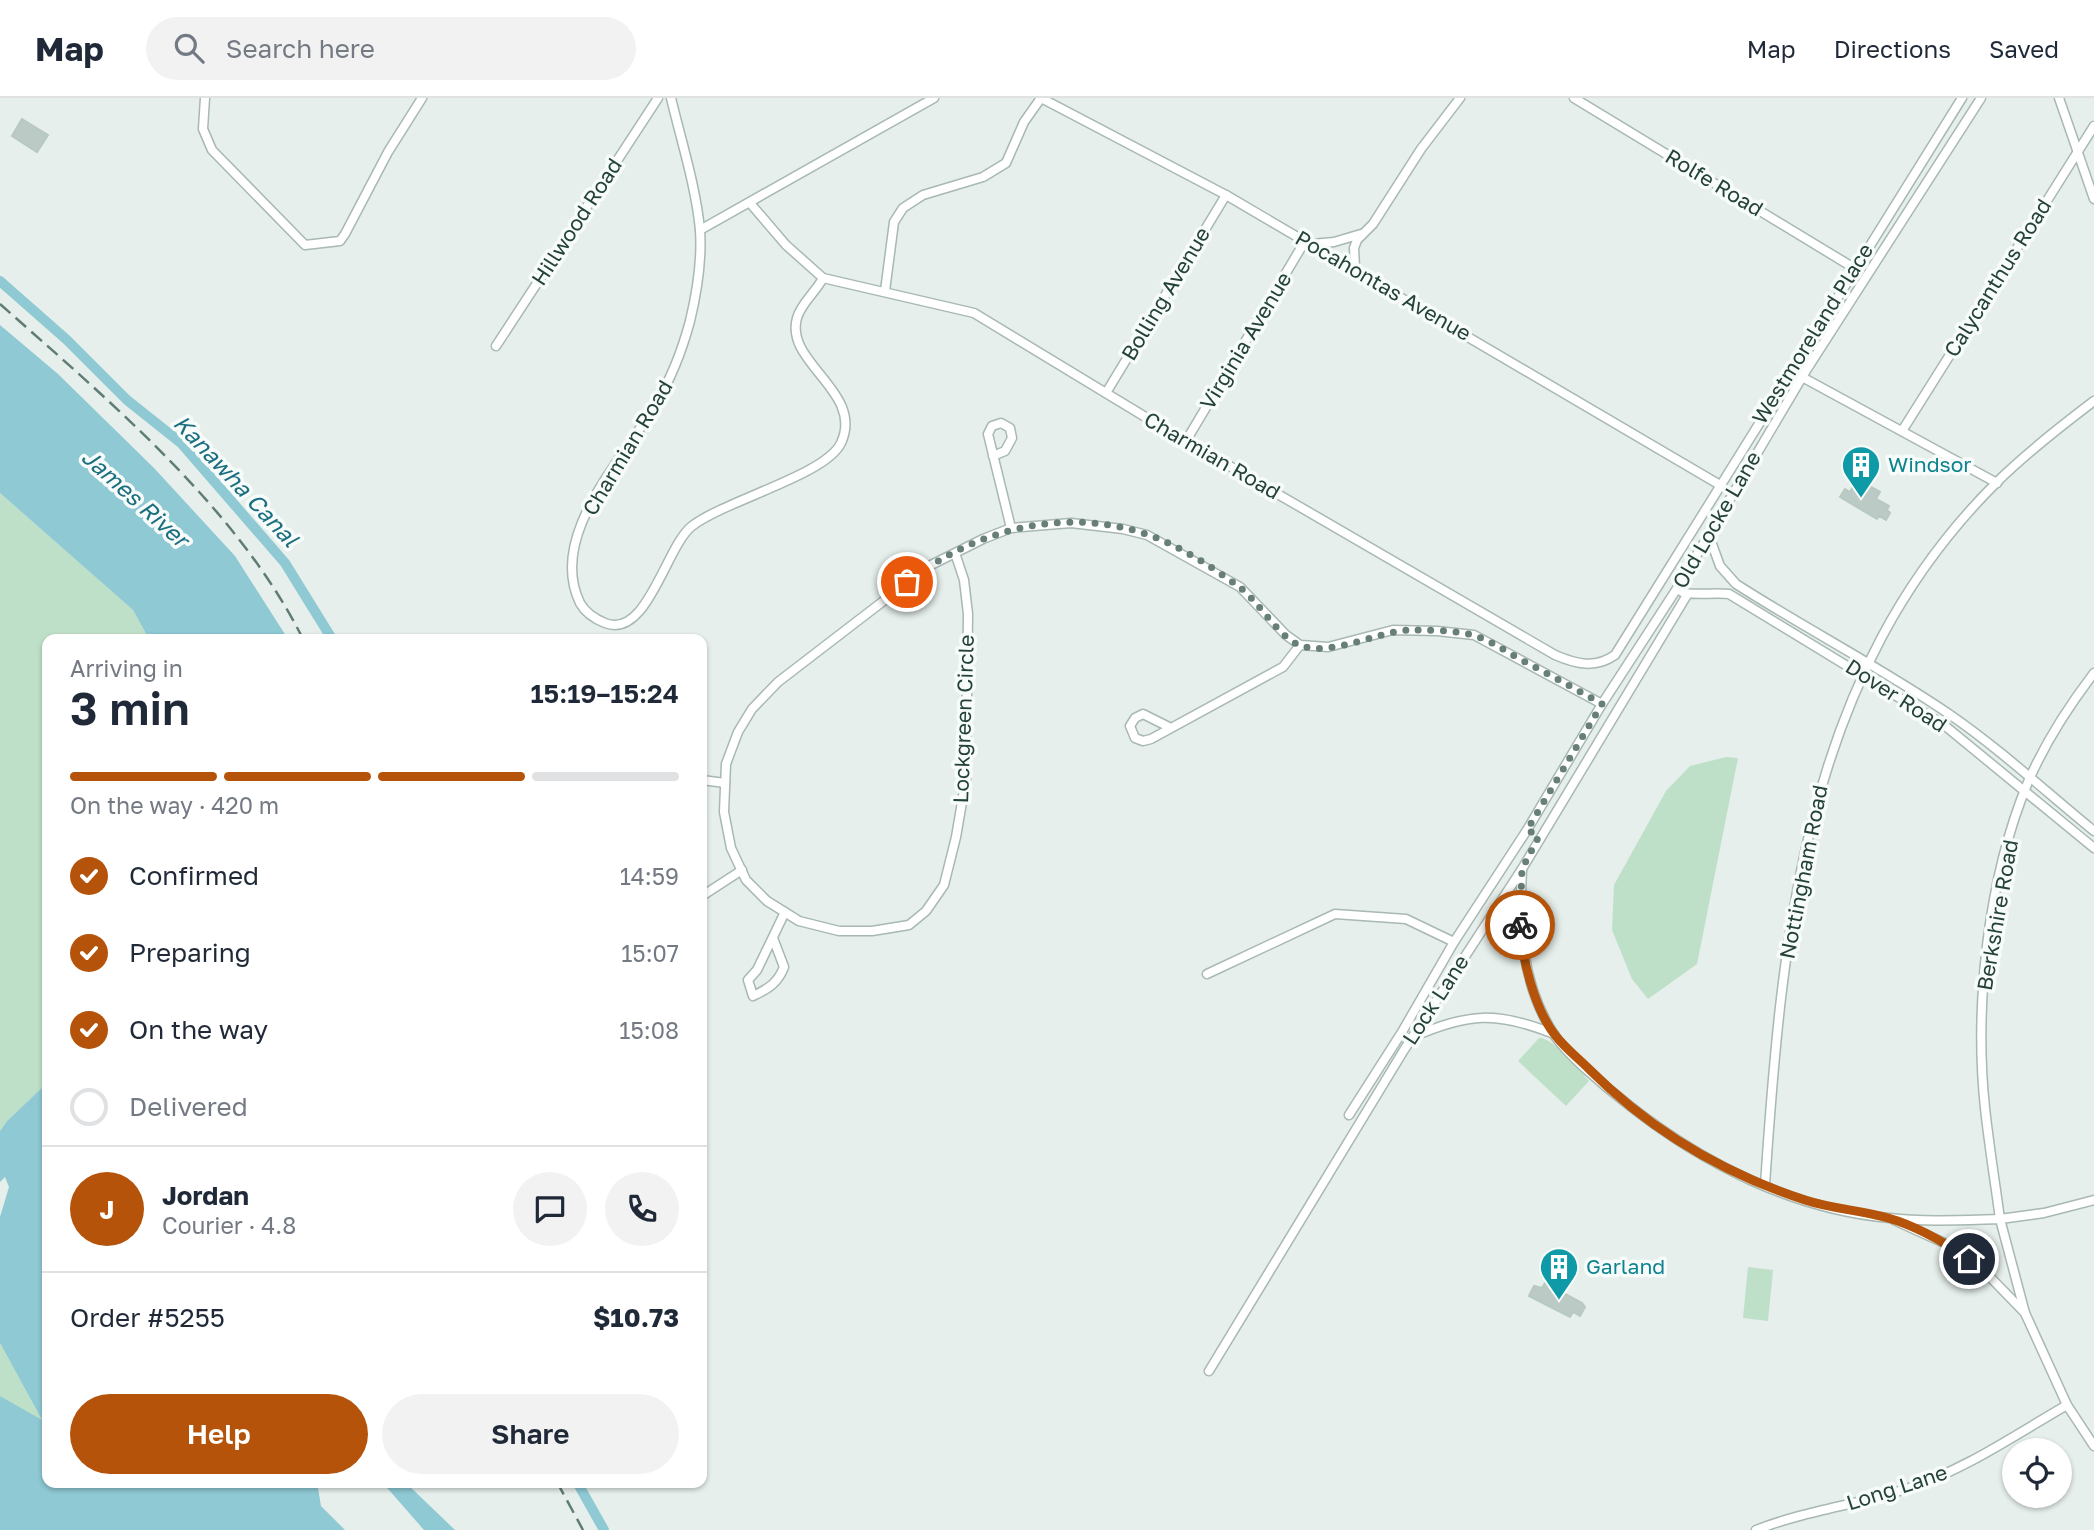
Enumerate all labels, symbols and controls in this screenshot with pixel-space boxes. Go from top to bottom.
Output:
search box [146,17,636,80]
text: Map [35,29,104,68]
icon: search [170,29,208,67]
text: Search here [226,33,375,64]
text: Map [1747,34,1796,63]
text: Directions [1834,34,1951,63]
text: Saved [1989,34,2059,63]
street label: Rolfe Road [1661,143,1768,221]
street label: Hillwood Road [525,153,627,290]
street label: Calycanthus Road [1938,194,2056,361]
street label: Bolling Avenue [1115,222,1215,365]
street label: Pocahontas Avenue [1291,224,1476,346]
street label: Westmoreland Place [1746,238,1878,429]
street label: Virginia Avenue [1194,267,1296,414]
street label: Charmian Road [577,375,678,520]
street label: Charmian Road [1140,406,1285,505]
water label: Kanawha Canal [168,409,306,553]
water label: James River [77,442,197,554]
building icon: Windsor [1840,444,1882,499]
street label: Old Locke Lane [1666,446,1766,593]
place label: Windsor [1888,451,1972,477]
pin [877,552,937,612]
icon: bag [888,563,926,601]
street label: Lockgreen Circle [947,634,979,804]
street label: Dover Road [1841,653,1952,737]
text: Arriving in [70,654,183,682]
text: 15:19–15:24 [531,678,679,709]
text: 3 min [70,680,190,735]
street label: Nottingham Road [1773,783,1833,961]
text: On the way · 420 m [70,791,279,819]
street label: Berkshire Road [1971,837,2023,992]
icon: check [70,857,108,895]
text: Confirmed [129,860,259,891]
text: 14:59 [620,862,679,890]
courier [1485,890,1555,960]
icon: bike [1501,906,1539,944]
icon: check [70,934,108,972]
text: Preparing [129,937,251,968]
text: 15:07 [621,939,679,967]
street label: Lock Lane [1396,950,1474,1049]
icon: check [70,1011,108,1049]
text: On the way [129,1014,268,1045]
text: 15:08 [619,1016,679,1044]
text: Delivered [129,1091,248,1122]
button: chat [513,1172,587,1246]
button: phone [605,1172,679,1246]
text: Jordan [162,1180,249,1211]
text: J [100,1194,114,1225]
text: Courier · 4.8 [162,1211,296,1239]
pin [1939,1229,1999,1289]
icon: home [1950,1240,1988,1278]
building icon: Garland [1538,1246,1580,1301]
place label: Garland [1586,1253,1665,1279]
text: Order #5255 [70,1302,225,1333]
text: $10.73 [593,1302,679,1333]
button: Help [70,1394,368,1474]
button: Share [382,1394,679,1474]
map controls [2002,1438,2072,1508]
button: locate [2002,1438,2072,1508]
street label: Long Lane [1843,1459,1950,1516]

